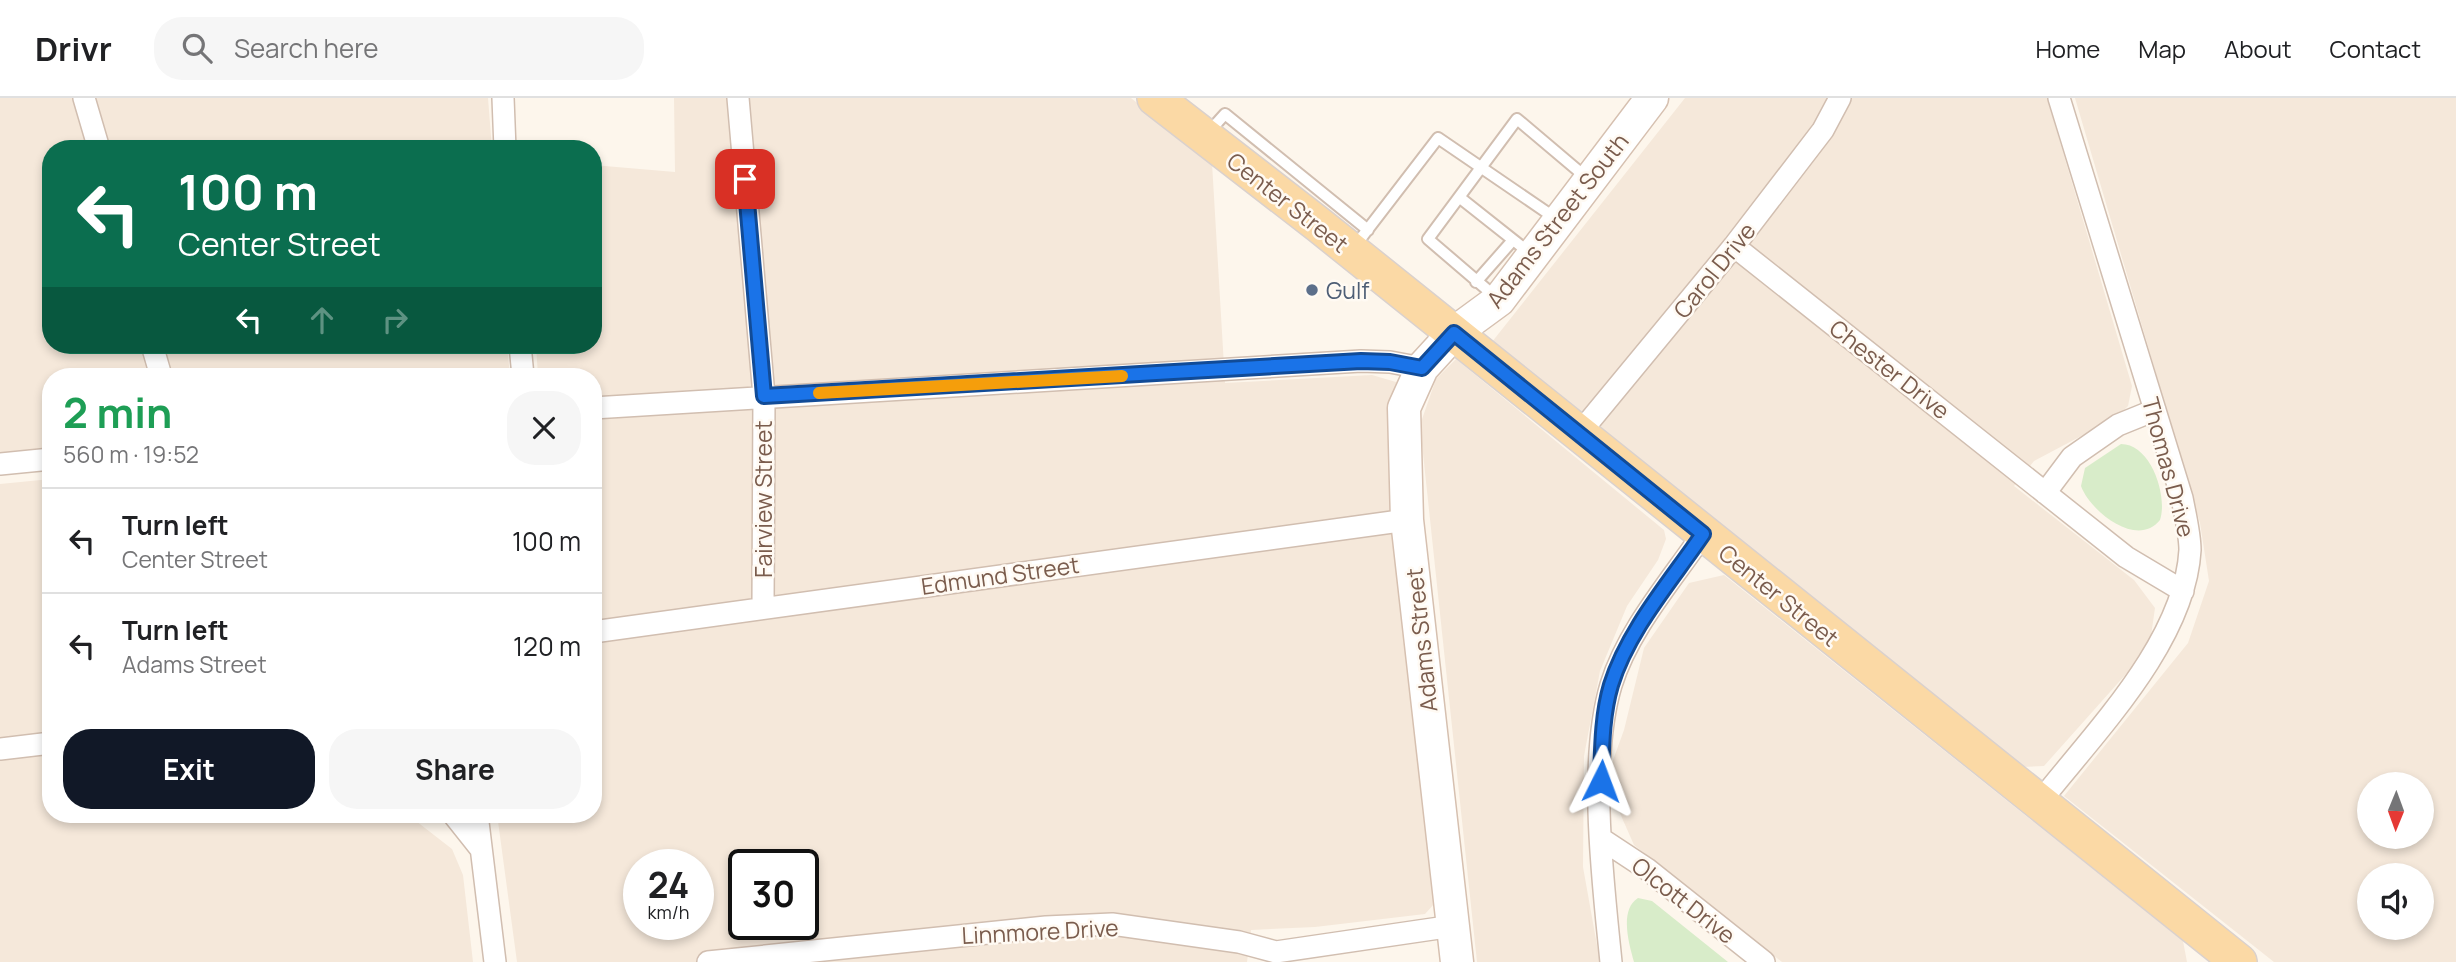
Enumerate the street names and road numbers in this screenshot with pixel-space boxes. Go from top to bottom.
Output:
street label: Adams Street South [1479,126,1635,314]
street label: Center Street [1221,144,1355,260]
street label: Carol Drive [1665,215,1763,325]
street label: Chester Drive [1823,312,1957,426]
street label: Thomas Drive [2135,393,2203,541]
street label: Fairview Street [747,420,779,578]
street label: Center Street [1712,537,1846,653]
street label: Edmund Street [919,548,1081,602]
street label: Adams Street [1398,566,1444,714]
street label: Olcott Drive [1626,849,1742,951]
street label: Linnmore Drive [961,911,1119,951]

